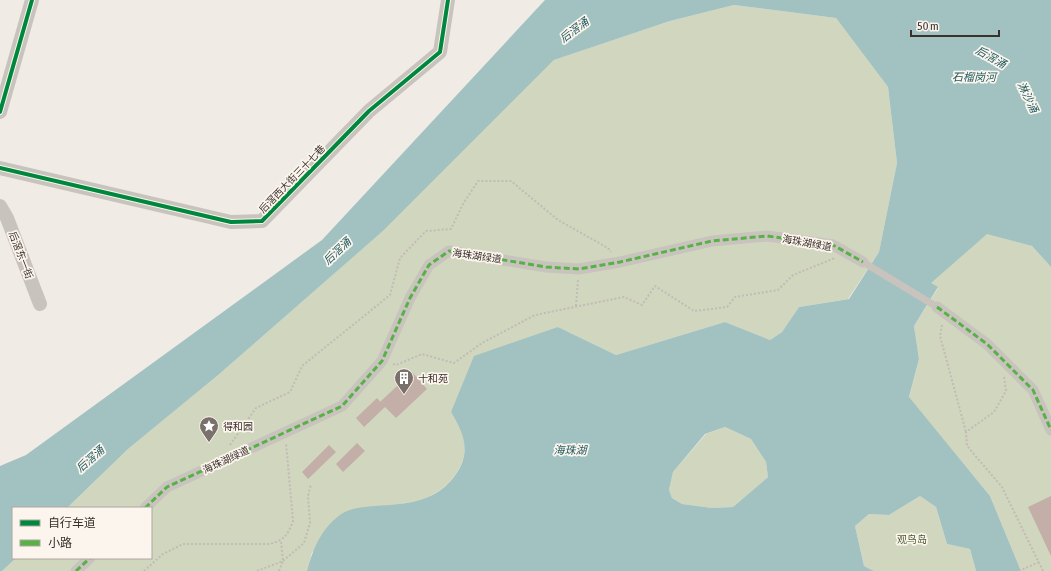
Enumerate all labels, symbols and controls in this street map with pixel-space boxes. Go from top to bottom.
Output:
scale bar [911,12,999,38]
water label: 后滘涌 [557,14,592,45]
text: 50 m [917,19,939,33]
water label: 后滘涌 [974,44,1010,71]
water label: 石榴岗河 [952,71,998,83]
water label: 淋沙涌 [1015,80,1042,116]
street label: 后滘西大街三十七巷 [257,143,327,215]
street label: 后滘东一街 [7,230,35,280]
street label: 海珠湖绿道 [781,233,833,253]
water label: 后滘涌 [321,234,355,267]
street label: 海珠湖绿道 [451,247,503,265]
building icon: 十和苑 [393,367,415,395]
place label: 十和苑 [418,373,448,384]
place icon: 得和园 [198,415,220,443]
place label: 得和园 [223,421,253,432]
water label: 后滘涌 [74,442,108,474]
street label: 海珠湖绿道 [201,444,251,476]
water label: 海珠湖 [554,444,588,456]
legend [12,507,152,559]
text: 自行车道 [48,516,96,530]
park label: 观鸟岛 [897,534,927,545]
text: 小路 [48,536,72,550]

